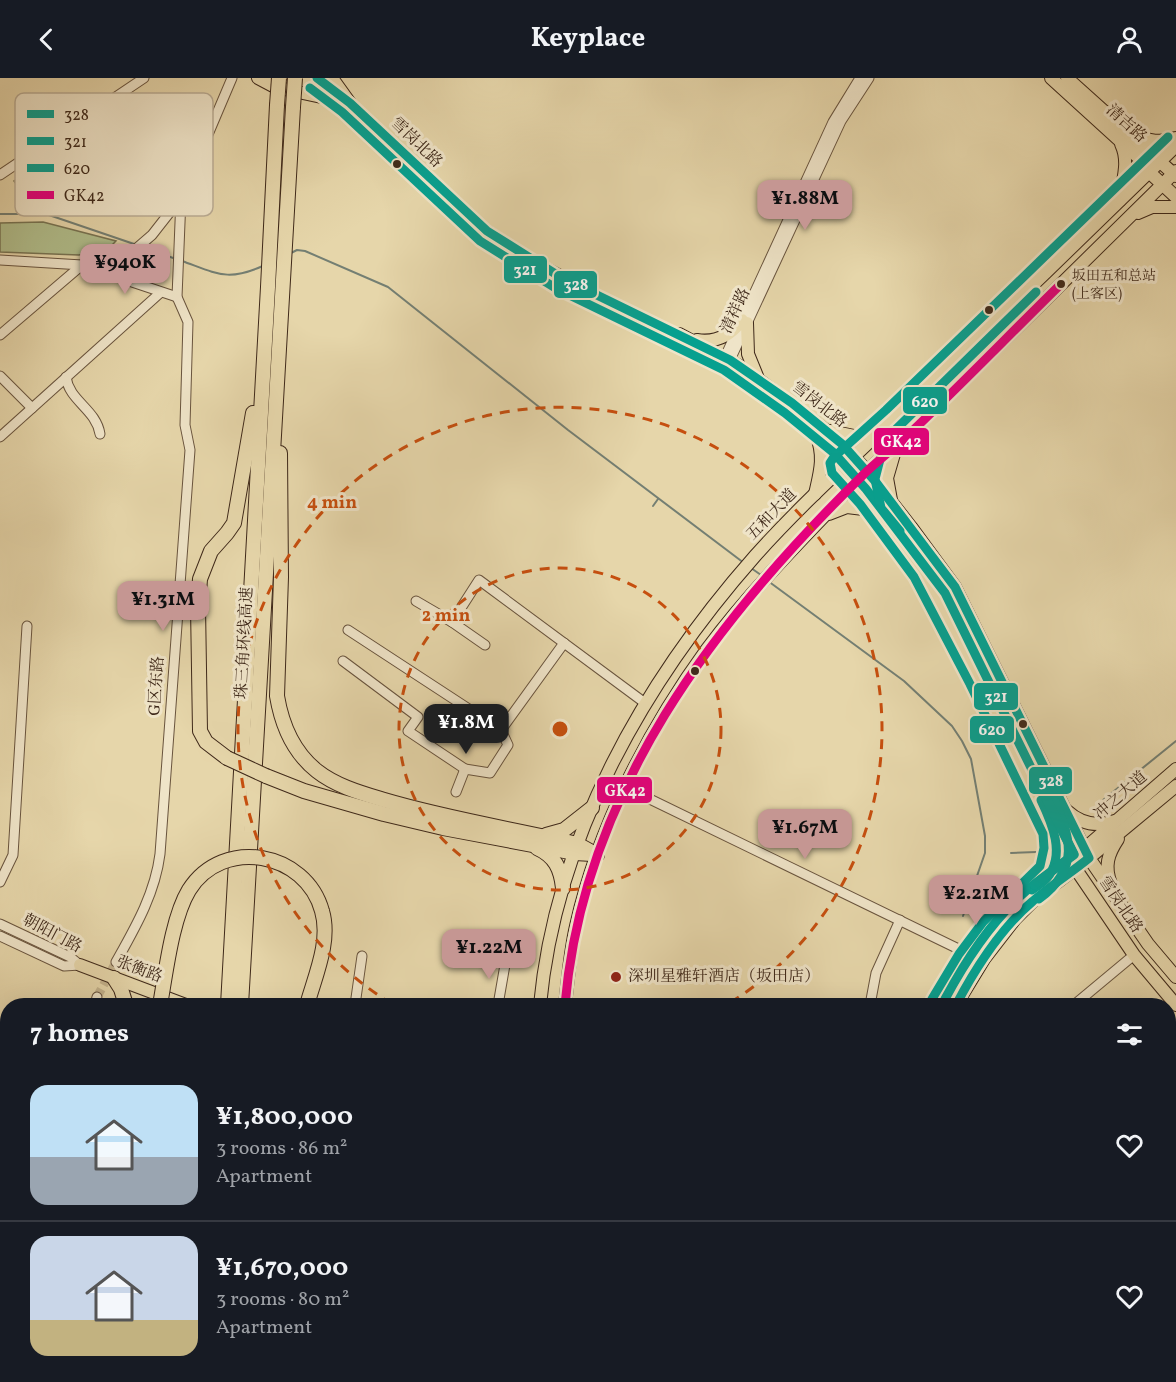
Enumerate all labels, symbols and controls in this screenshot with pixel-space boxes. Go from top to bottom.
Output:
text: Keyplace [531,20,645,58]
icon: back [30,23,63,56]
icon: person [1113,23,1146,56]
legend [15,93,213,216]
street label: 清吉路 [1101,100,1151,148]
text: 328 [64,105,89,127]
street label: 雪岗北路 [385,113,447,173]
text: 321 [64,132,87,154]
unlabelled marker [391,158,403,170]
text: 620 [64,159,90,181]
pin: ¥1.88M [756,180,854,231]
text: ¥1.88M [771,185,839,213]
text: GK42 [64,186,105,208]
pin: ¥940K [83,244,167,295]
text: ¥940K [94,249,156,277]
line badge: 321 [503,255,548,284]
text: 321 [514,260,536,282]
place label: 坂田五和总站 (上客区) [1072,267,1156,304]
line badge: 328 [553,270,598,299]
text: 328 [563,275,589,297]
marker: 坂田五和总站 (上客区) [1055,278,1067,290]
street label: 清祥路 [716,285,756,337]
unlabelled marker [983,304,995,316]
street label: 雪岗北路 [787,377,851,433]
line badge: 620 [902,386,948,415]
text: 620 [912,392,939,414]
line badge: GK42 [873,427,930,456]
text: GK42 [880,432,922,454]
street label: 五和大道 [742,484,802,546]
text: 4 min [307,491,357,516]
pin: ¥1.31M [114,581,212,632]
text: ¥1.31M [131,586,195,614]
street label: 珠三角环线高速 [231,586,259,700]
text: 2 min [422,604,470,629]
street label: G区东路 [144,655,170,717]
unlabelled marker [689,665,701,677]
line badge: 321 [973,682,1019,711]
text: 321 [985,687,1007,709]
pin: ¥1.8M [424,704,508,755]
text: ¥1.8M [438,709,494,737]
line badge: 620 [969,715,1015,744]
unlabelled marker [1017,718,1029,730]
centre of rings [550,719,570,739]
text: 620 [979,720,1006,742]
line badge: 328 [1028,766,1073,795]
street label: 冲之大道 [1090,767,1152,825]
text: 328 [1038,771,1064,793]
line badge: GK42 [596,776,653,804]
text: GK42 [604,781,646,803]
pin: ¥1.67M [756,809,854,860]
text: ¥1.67M [772,814,838,842]
street label: 雪岗北路 [1093,872,1147,938]
pin: ¥2.21M [927,875,1025,926]
text: ¥2.21M [943,880,1009,908]
street label: 朝阳门路 [19,909,85,959]
pin: ¥1.22M [440,929,538,980]
text: ¥1.22M [456,934,522,962]
street label: 张衡路 [113,951,165,989]
place label: 深圳星雅轩酒店（坂田店） [628,966,820,988]
marker: 深圳星雅轩酒店（坂田店） [609,970,623,984]
text: 7 homes [30,1016,129,1052]
icon: filters [1113,1018,1146,1051]
text: ¥1,800,000 [216,1099,353,1135]
icon: home [78,1109,150,1181]
icon: heart [1113,1129,1146,1162]
text: 3 rooms · 86 m² [216,1135,347,1163]
text: Apartment [216,1163,312,1191]
text: ¥1,670,000 [216,1250,348,1286]
icon: home [78,1260,150,1332]
icon: heart [1113,1280,1146,1313]
text: 3 rooms · 80 m² [216,1286,349,1314]
text: Apartment [216,1314,312,1342]

